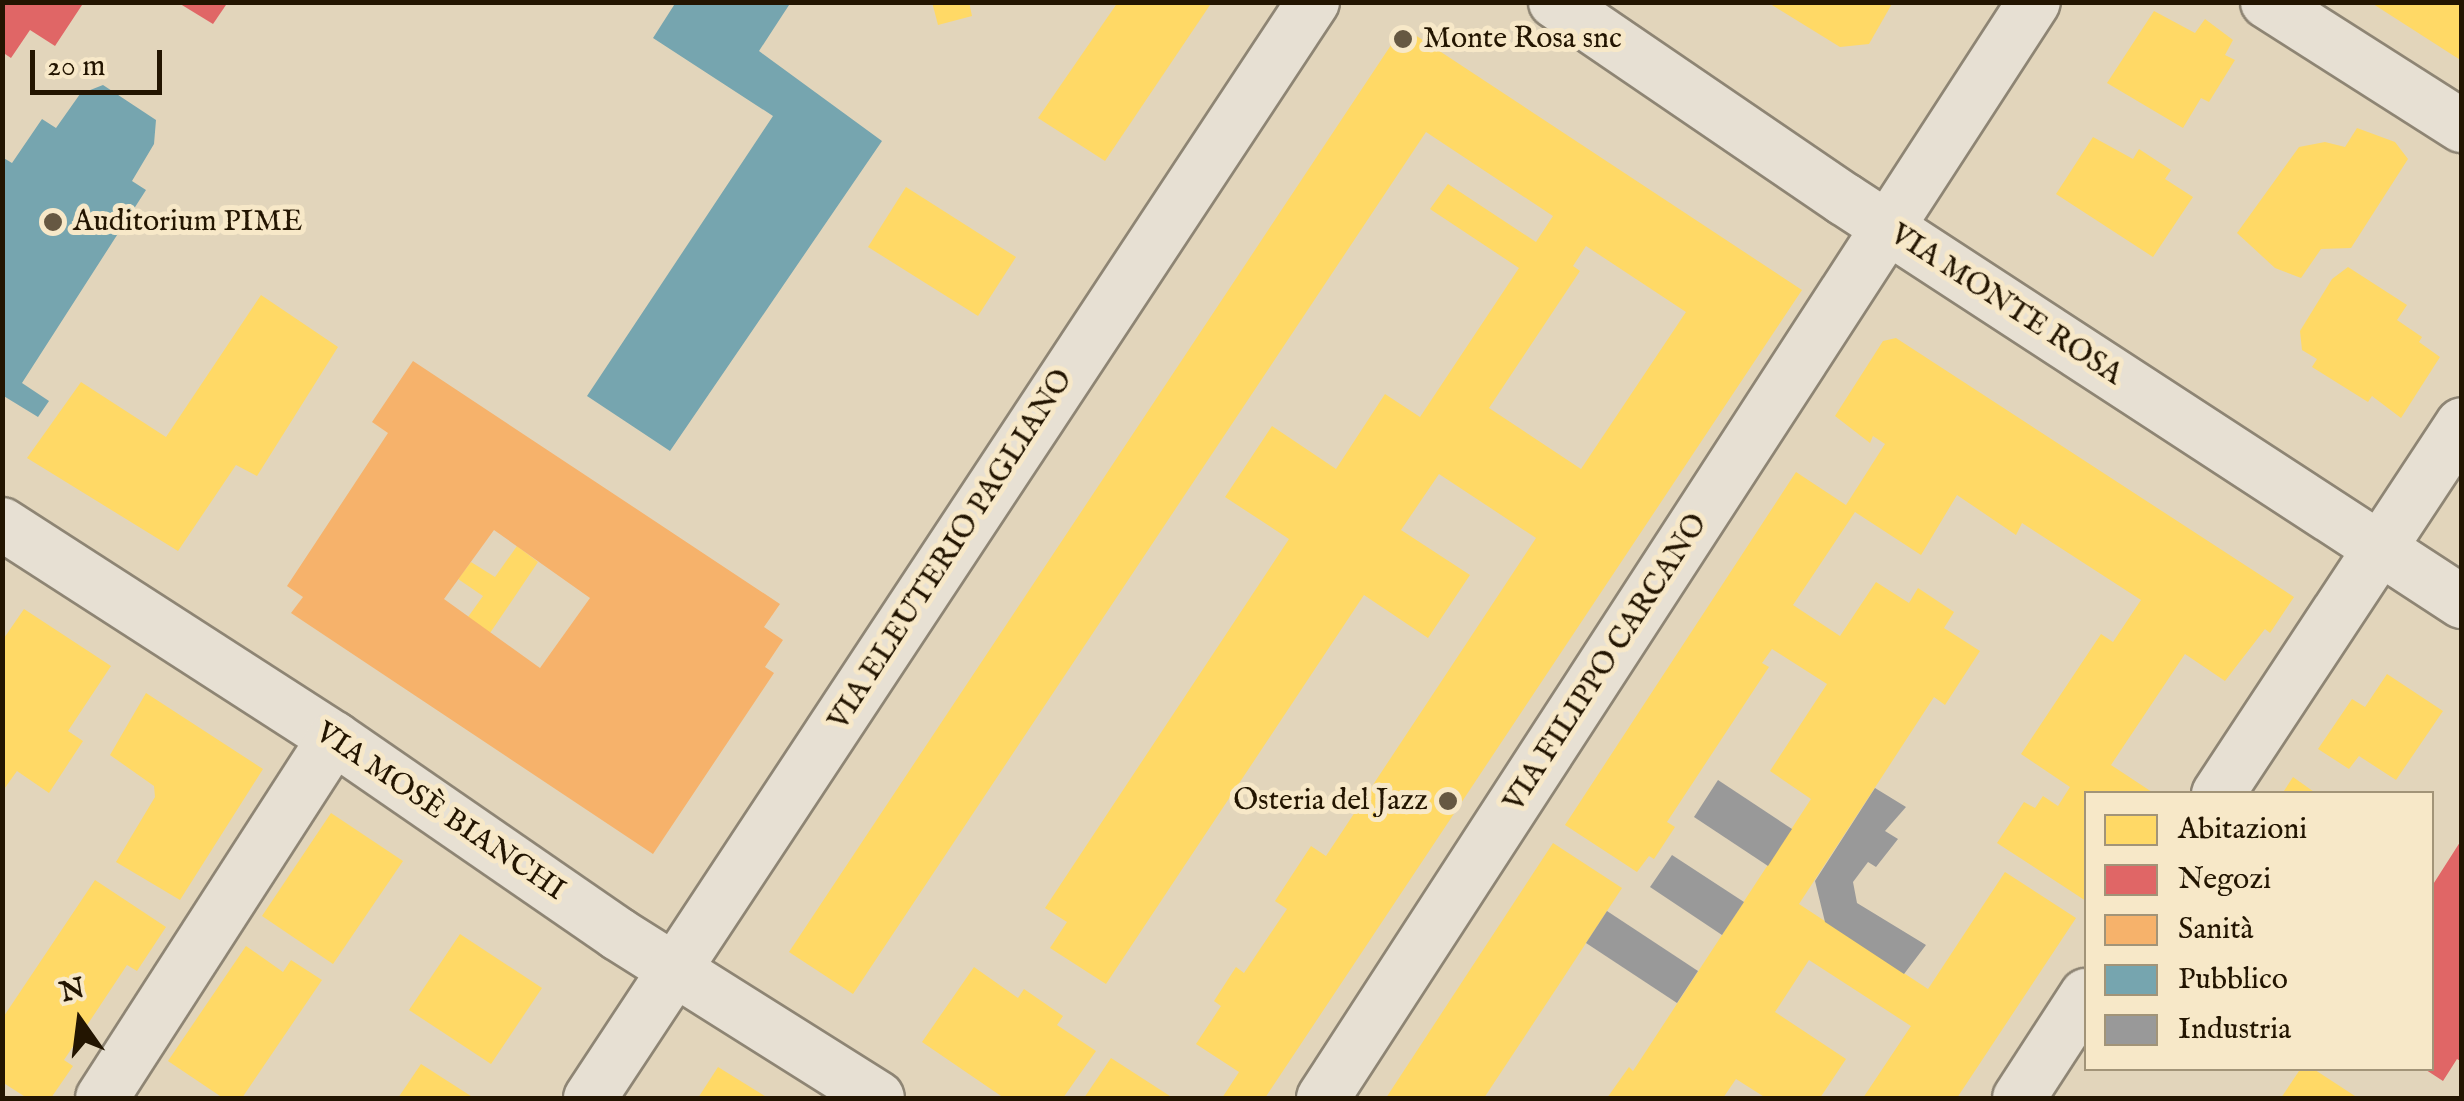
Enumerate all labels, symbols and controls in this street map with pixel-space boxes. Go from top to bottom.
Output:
place label: Monte Rosa snc [1423,21,1622,57]
marker: Monte Rosa snc [1392,28,1414,50]
scale bar [35,30,168,92]
text: 20 m [47,48,106,86]
place label: Auditorium PIME [73,204,302,240]
marker: Auditorium PIME [42,211,64,233]
street label: VIA MONTE ROSA [1883,217,2129,393]
street label: VIA ELEUTERIO PAGLIANO [821,363,1081,737]
street label: VIA FILIPPO CARCANO [1496,508,1716,818]
street label: VIA MOSÈ BIANCHI [308,715,572,909]
place label: Osteria del Jazz [1233,783,1428,819]
marker: Osteria del Jazz [1437,790,1459,812]
legend [2084,791,2434,1071]
text: Abitazioni [2178,811,2307,849]
text: Negozi [2178,861,2271,899]
text: Sanità [2178,911,2254,949]
text: Pubblico [2178,961,2288,999]
north arrow [30,971,130,1071]
text: N [57,971,89,1011]
text: Industria [2178,1011,2291,1049]

